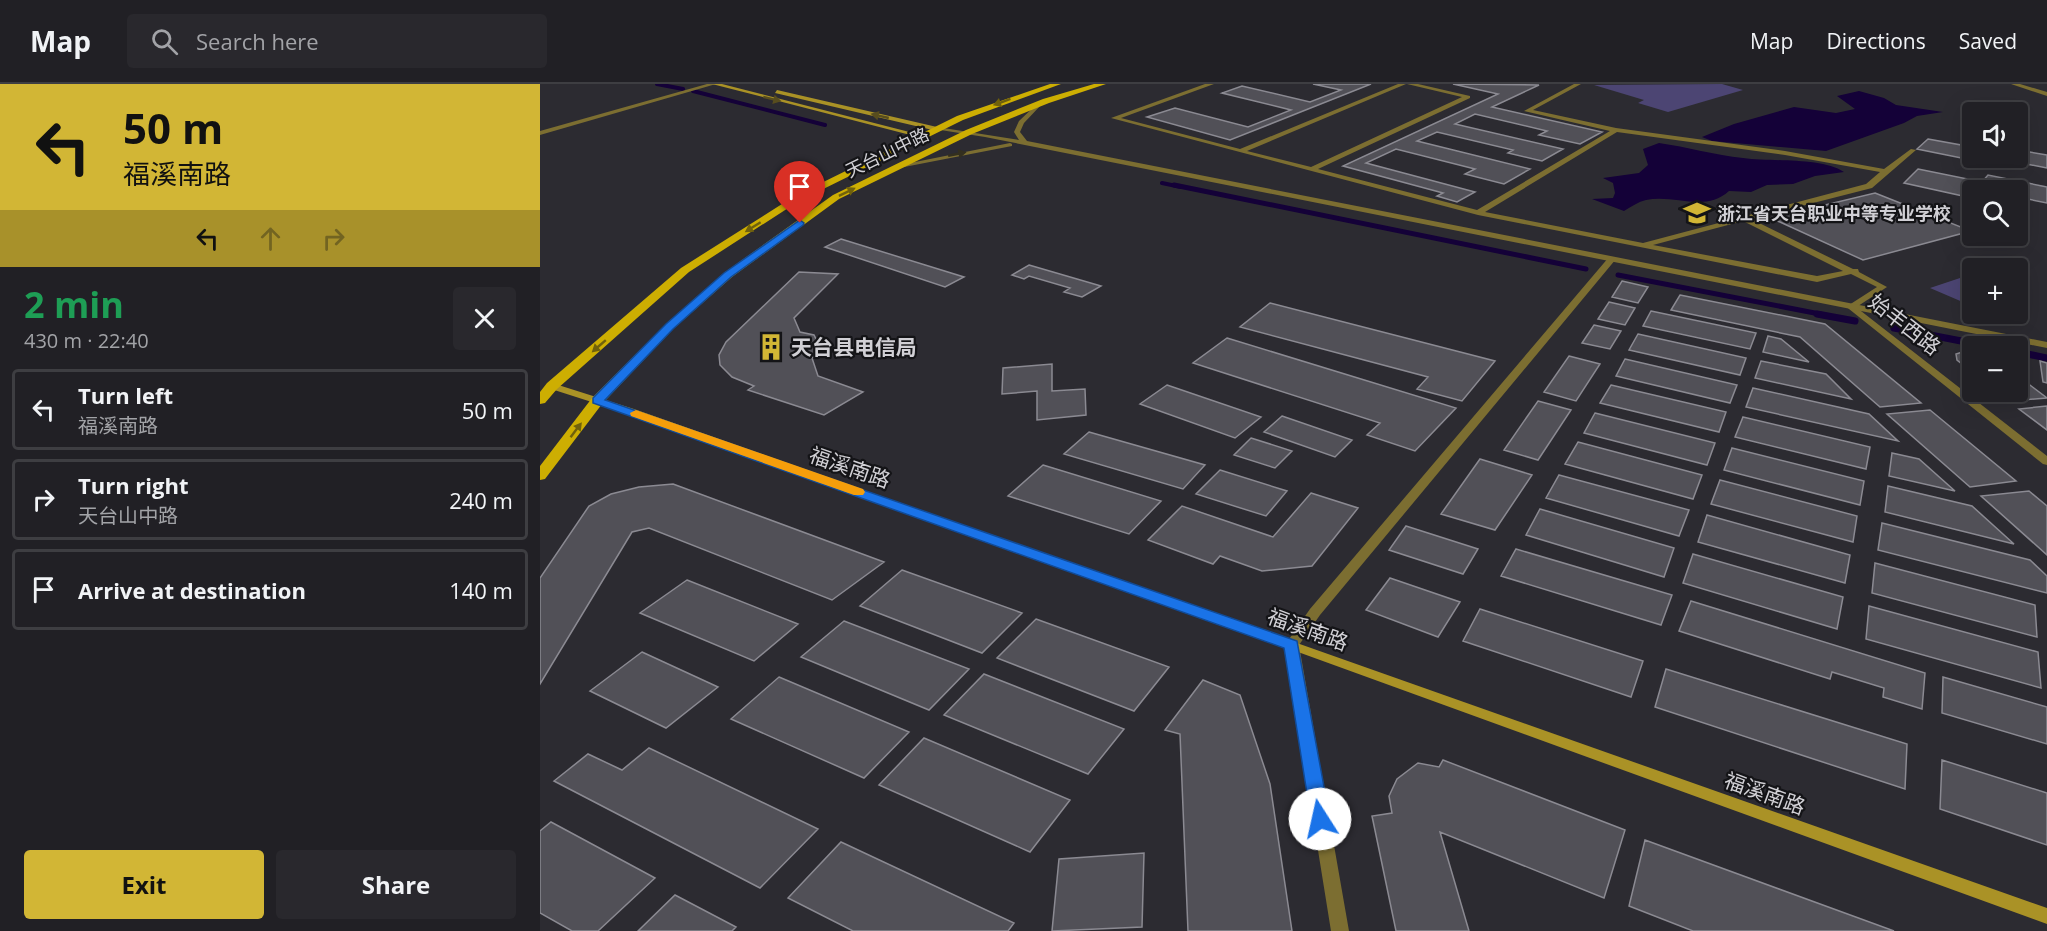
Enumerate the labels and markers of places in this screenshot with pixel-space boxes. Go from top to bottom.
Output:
pin [774,161,825,223]
school or university icon: 浙江省天台职业中等专业学校 [1682,198,1712,228]
place label: 浙江省天台职业中等专业学校 [1717,201,1951,225]
building icon: 天台县电信局 [756,332,786,362]
place label: 天台县电信局 [791,333,917,361]

